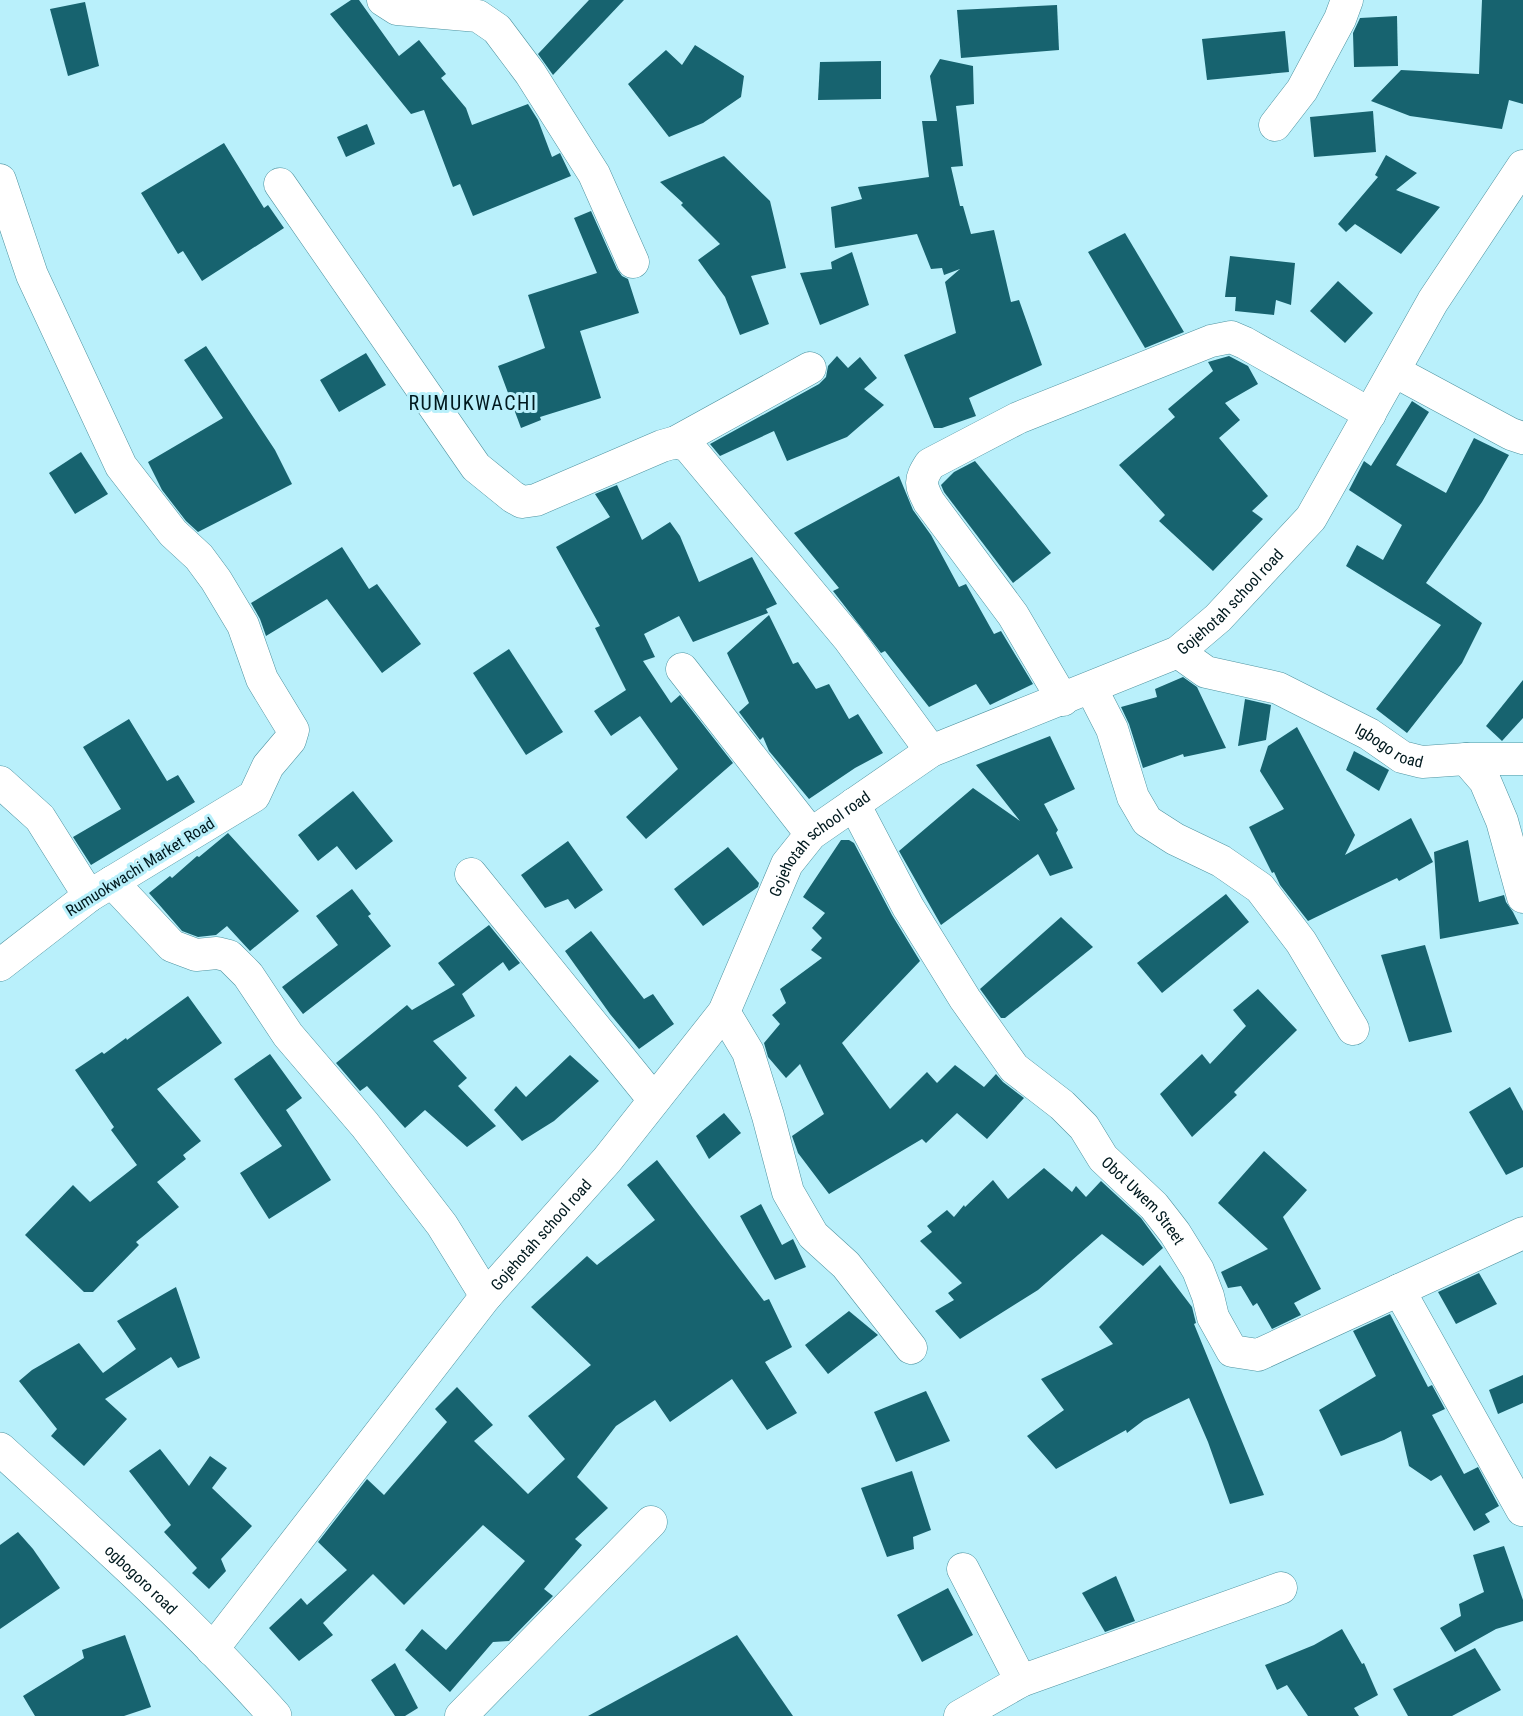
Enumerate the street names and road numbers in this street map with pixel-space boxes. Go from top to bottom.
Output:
street label: Gojehotah school road [1173,545,1287,658]
street label: Igbogo road [1352,719,1425,771]
street label: Gojehotah school road [765,787,874,899]
street label: Rumuokwachi Market Road [62,814,218,920]
street label: Obot Uwem Street [1098,1152,1189,1248]
street label: Gojehotah school road [486,1175,595,1294]
street label: ogbogoro road [101,1540,181,1618]

